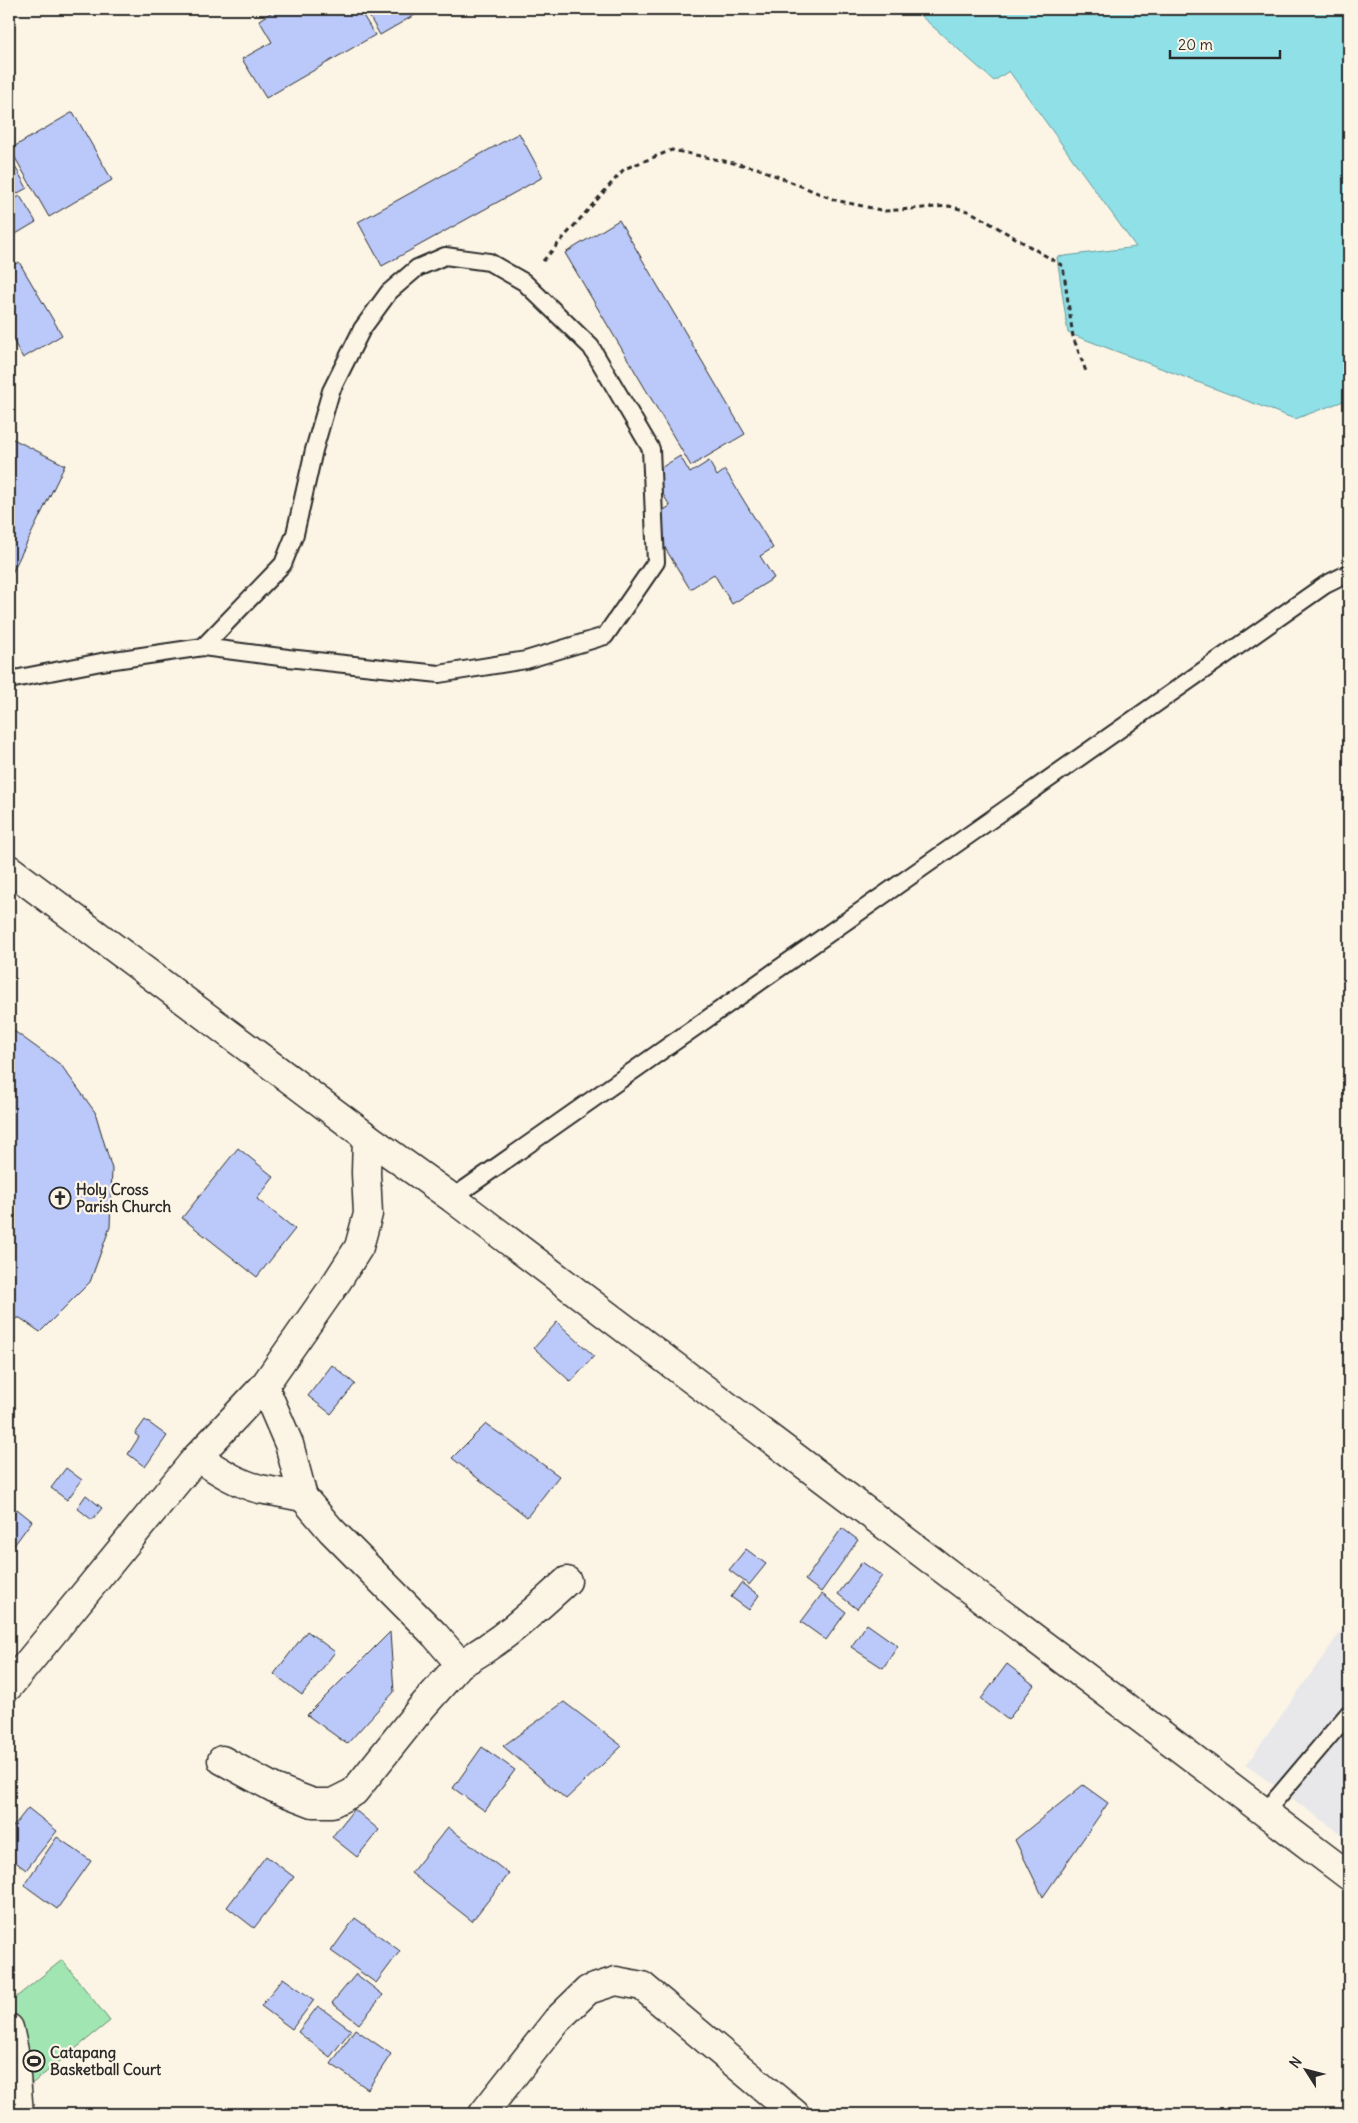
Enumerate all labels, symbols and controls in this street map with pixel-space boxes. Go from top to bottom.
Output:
scale bar [1170,28,1280,60]
text: 20 m [1178,35,1213,54]
place label: Holy Cross Parish Church [76,1180,172,1216]
church icon: Holy Cross Parish Church [48,1186,72,1210]
place label: Catapang Basketball Court [50,2043,162,2079]
north arrow [1280,2046,1330,2096]
sports icon: Catapang Basketball Court [22,2049,46,2073]
text: N [1285,2053,1306,2072]

